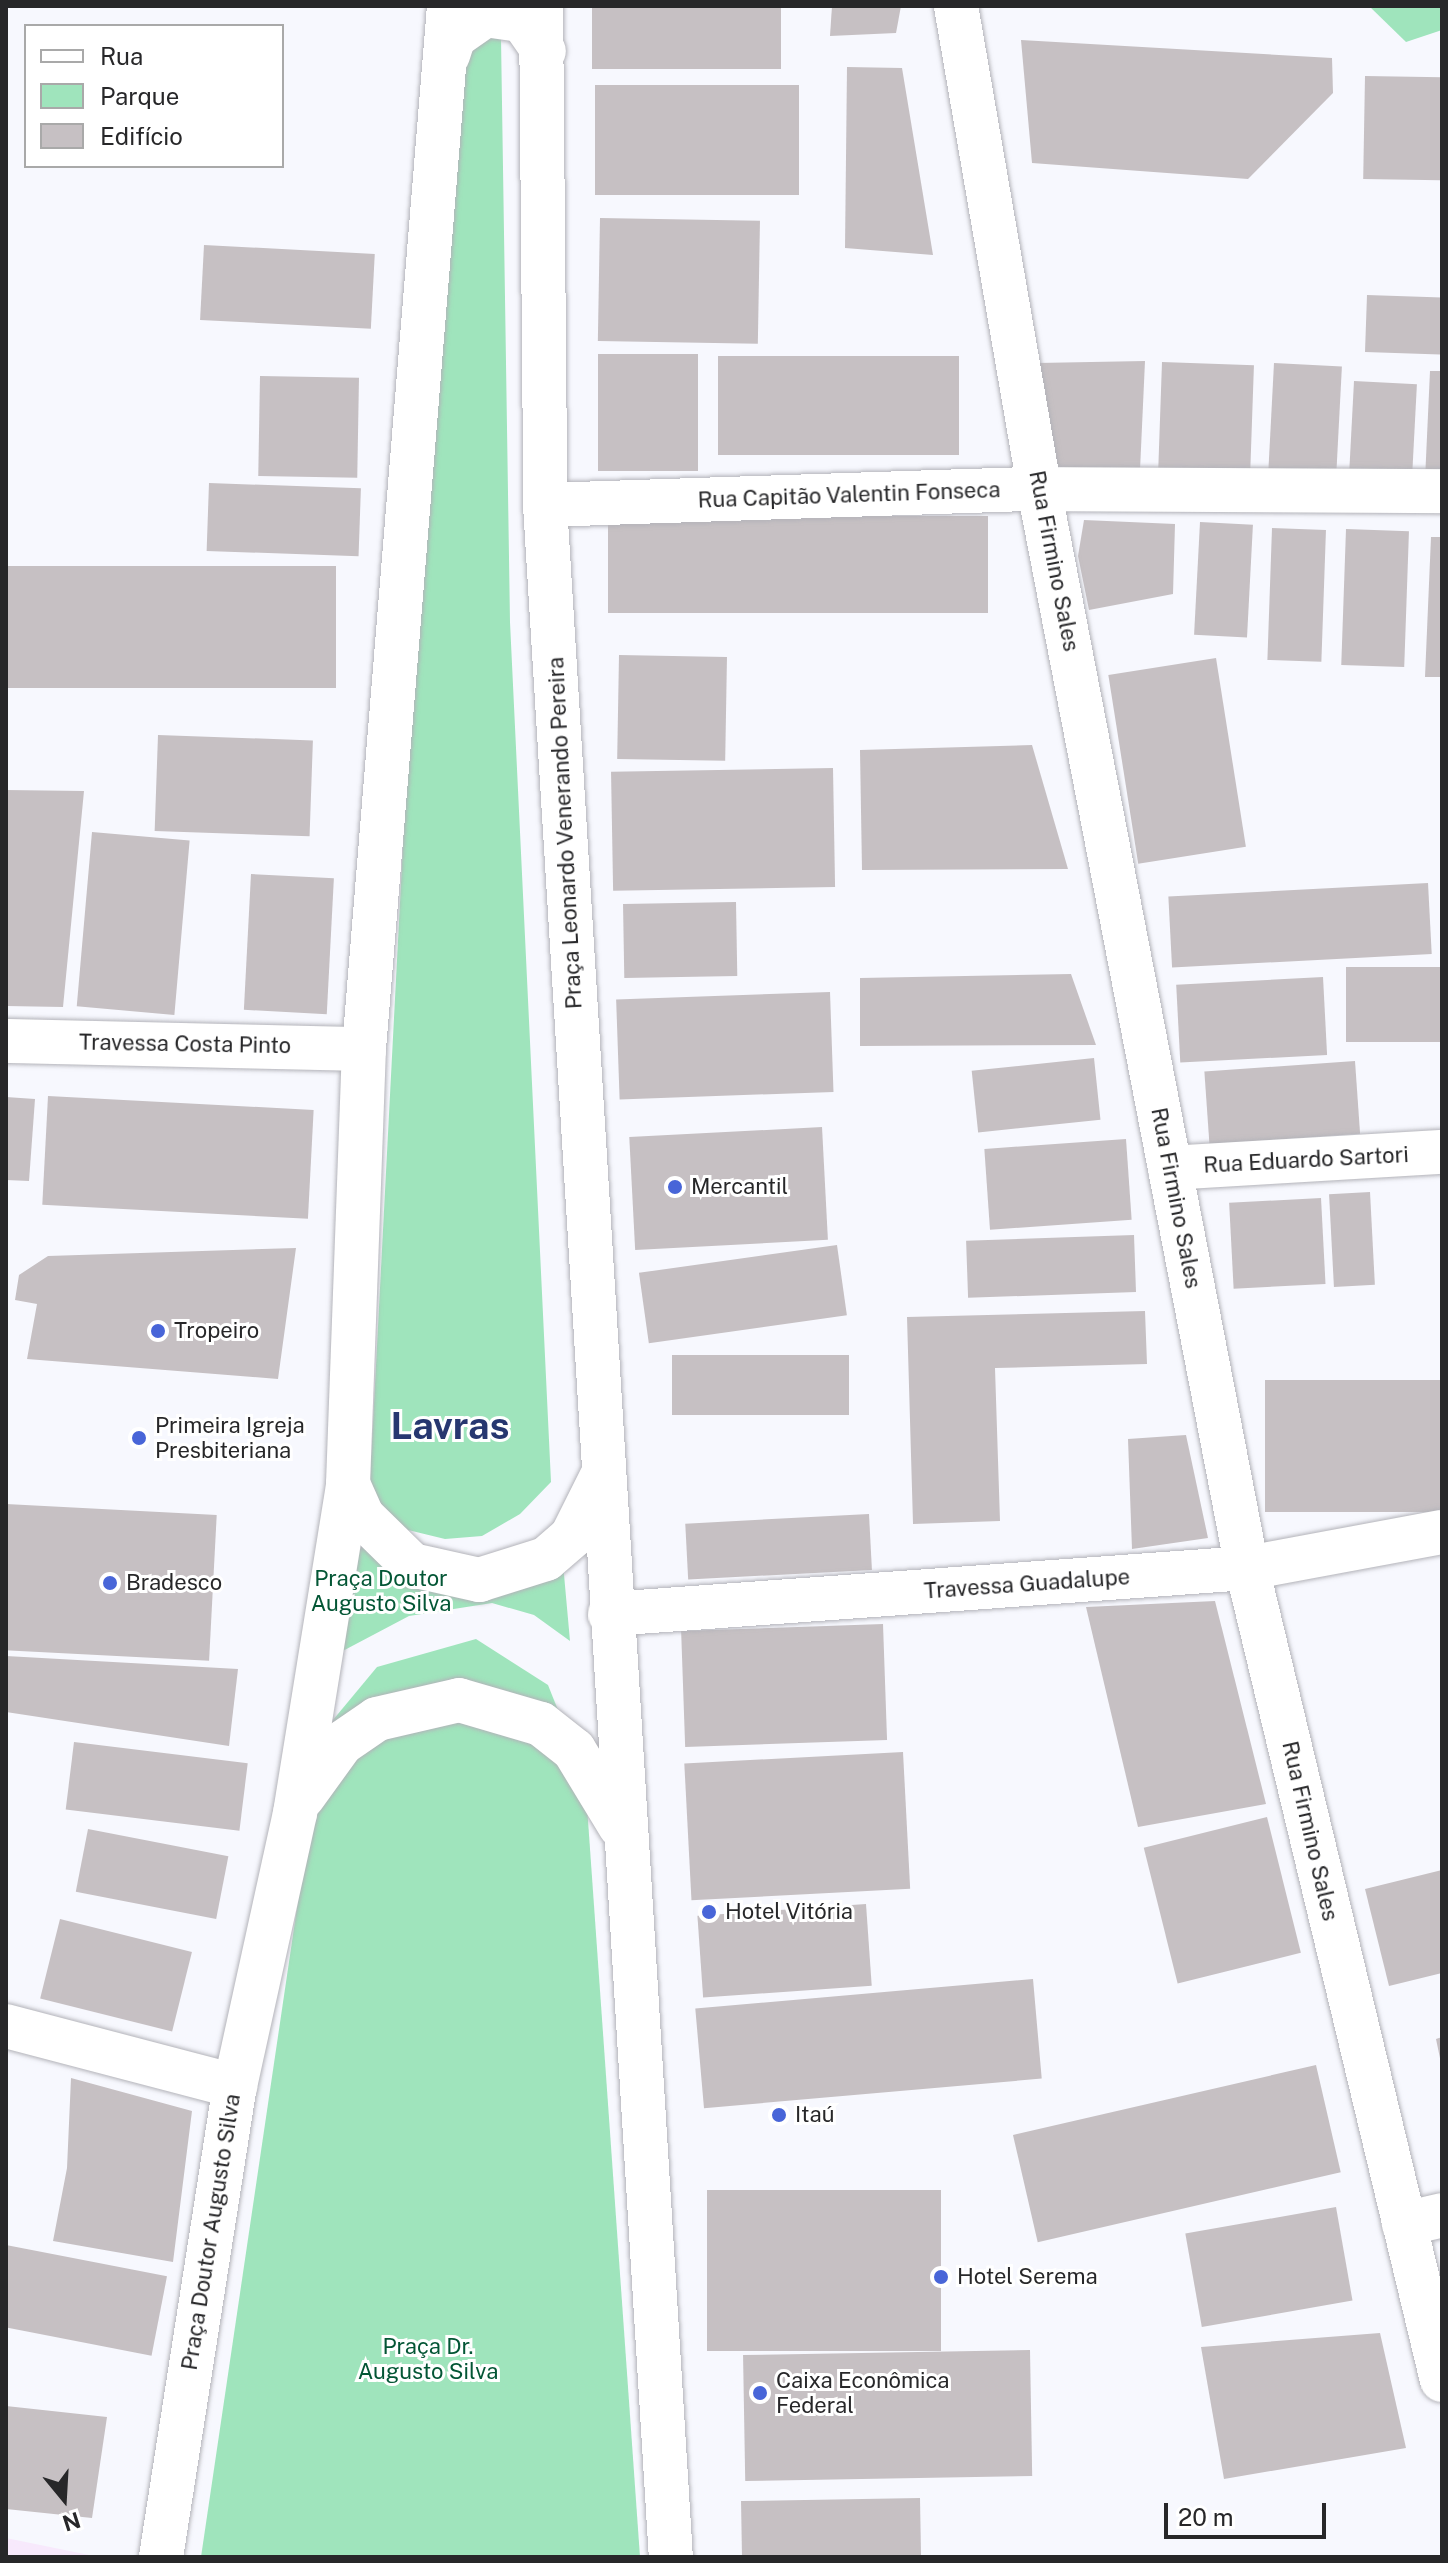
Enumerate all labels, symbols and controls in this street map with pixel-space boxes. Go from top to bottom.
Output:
legend [24,24,284,168]
text: Rua [100,42,143,70]
text: Parque [100,82,179,110]
text: Edifício [100,122,183,150]
street label: Rua Firmino Sales [1024,468,1084,654]
street label: Rua Capitão Valentin Fonseca [697,477,1001,513]
street label: Praça Leonardo Venerando Pereira [543,656,587,1010]
street label: Travessa Costa Pinto [79,1029,291,1059]
street label: Rua Firmino Sales [1146,1105,1206,1291]
street label: Rua Eduardo Sartori [1203,1141,1409,1179]
place label: Mercantil [691,1174,788,1200]
marker: Mercantil [666,1178,684,1196]
place label: Tropeiro [174,1318,259,1344]
marker: Tropeiro [149,1322,167,1340]
district label: Lavras [391,1403,509,1449]
place label: Primeira Igreja Presbiteriana [155,1412,305,1464]
marker: Primeira Igreja Presbiteriana [130,1429,148,1447]
street label: Travessa Guadalupe [923,1564,1131,1604]
park label: Praça Doutor Augusto Silva [311,1565,451,1616]
place label: Bradesco [126,1570,222,1596]
marker: Bradesco [101,1574,119,1592]
street label: Rua Firmino Sales [1276,1738,1344,1924]
place label: Hotel Vitória [725,1899,854,1925]
marker: Hotel Vitória [700,1903,718,1921]
street label: Praça Doutor Augusto Silva [176,2092,246,2372]
place label: Itaú [795,2102,835,2128]
marker: Itaú [770,2106,788,2124]
place label: Hotel Serema [957,2264,1098,2290]
marker: Hotel Serema [932,2268,950,2286]
park label: Praça Dr. Augusto Silva [358,2333,498,2384]
place label: Caixa Econômica Federal [776,2367,950,2418]
marker: Caixa Econômica Federal [751,2384,769,2402]
north arrow [24,2459,104,2539]
scale bar [1168,2487,1330,2537]
text: 20 m [1178,2503,1234,2531]
text: N [59,2507,84,2537]

